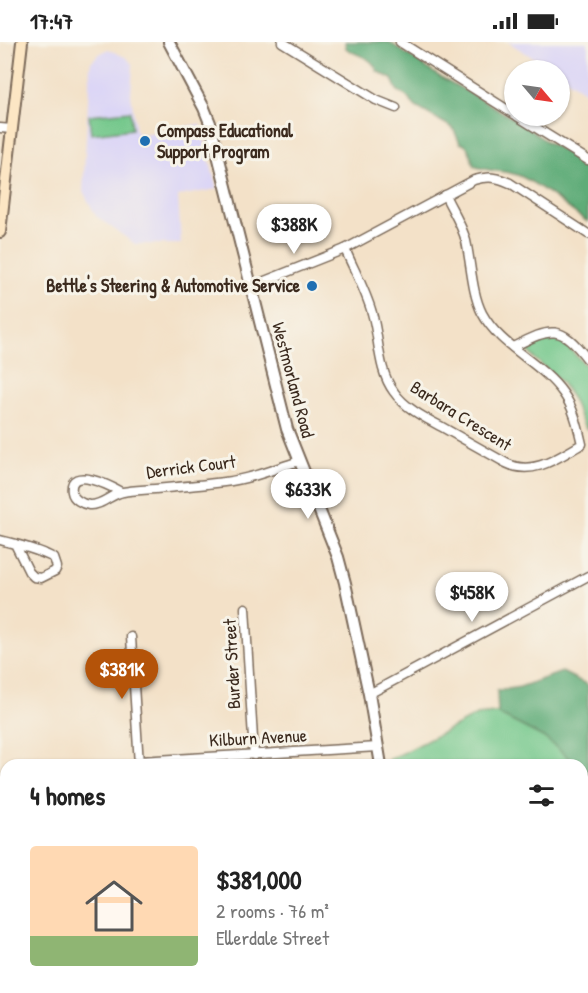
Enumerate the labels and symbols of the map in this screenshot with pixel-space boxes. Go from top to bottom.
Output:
north arrow [504,60,570,126]
place label: Compass Educational Support Program [157,118,294,165]
marker: Compass Educational Support Program [138,134,152,148]
pin: $388K [252,204,336,255]
place label: Bettle's Steering & Automotive Service [46,273,301,299]
marker: Bettle's Steering & Automotive Service [305,279,319,293]
street label: Westmorland Road [266,319,321,440]
street label: Barbara Crescent [406,374,517,457]
street label: Derrick Court [145,449,238,484]
pin: $633K [266,469,350,520]
pin: $458K [430,572,514,623]
street label: Burder Street [217,617,246,710]
pin: $381K [80,649,164,700]
street label: Kilburn Avenue [209,722,307,753]

